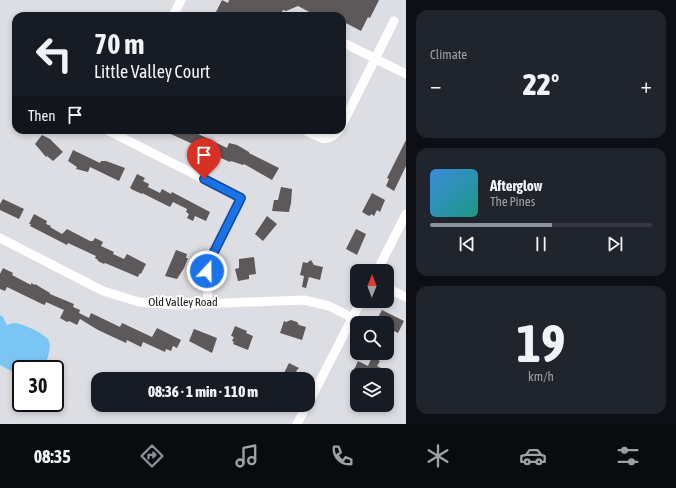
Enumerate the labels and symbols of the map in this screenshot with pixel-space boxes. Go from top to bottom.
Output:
pin [187,138,221,179]
position arrow [186,250,228,292]
north arrow [350,264,394,308]
street label: Old Valley Road [148,295,218,309]
speed limit sign: 30 [12,360,64,412]

